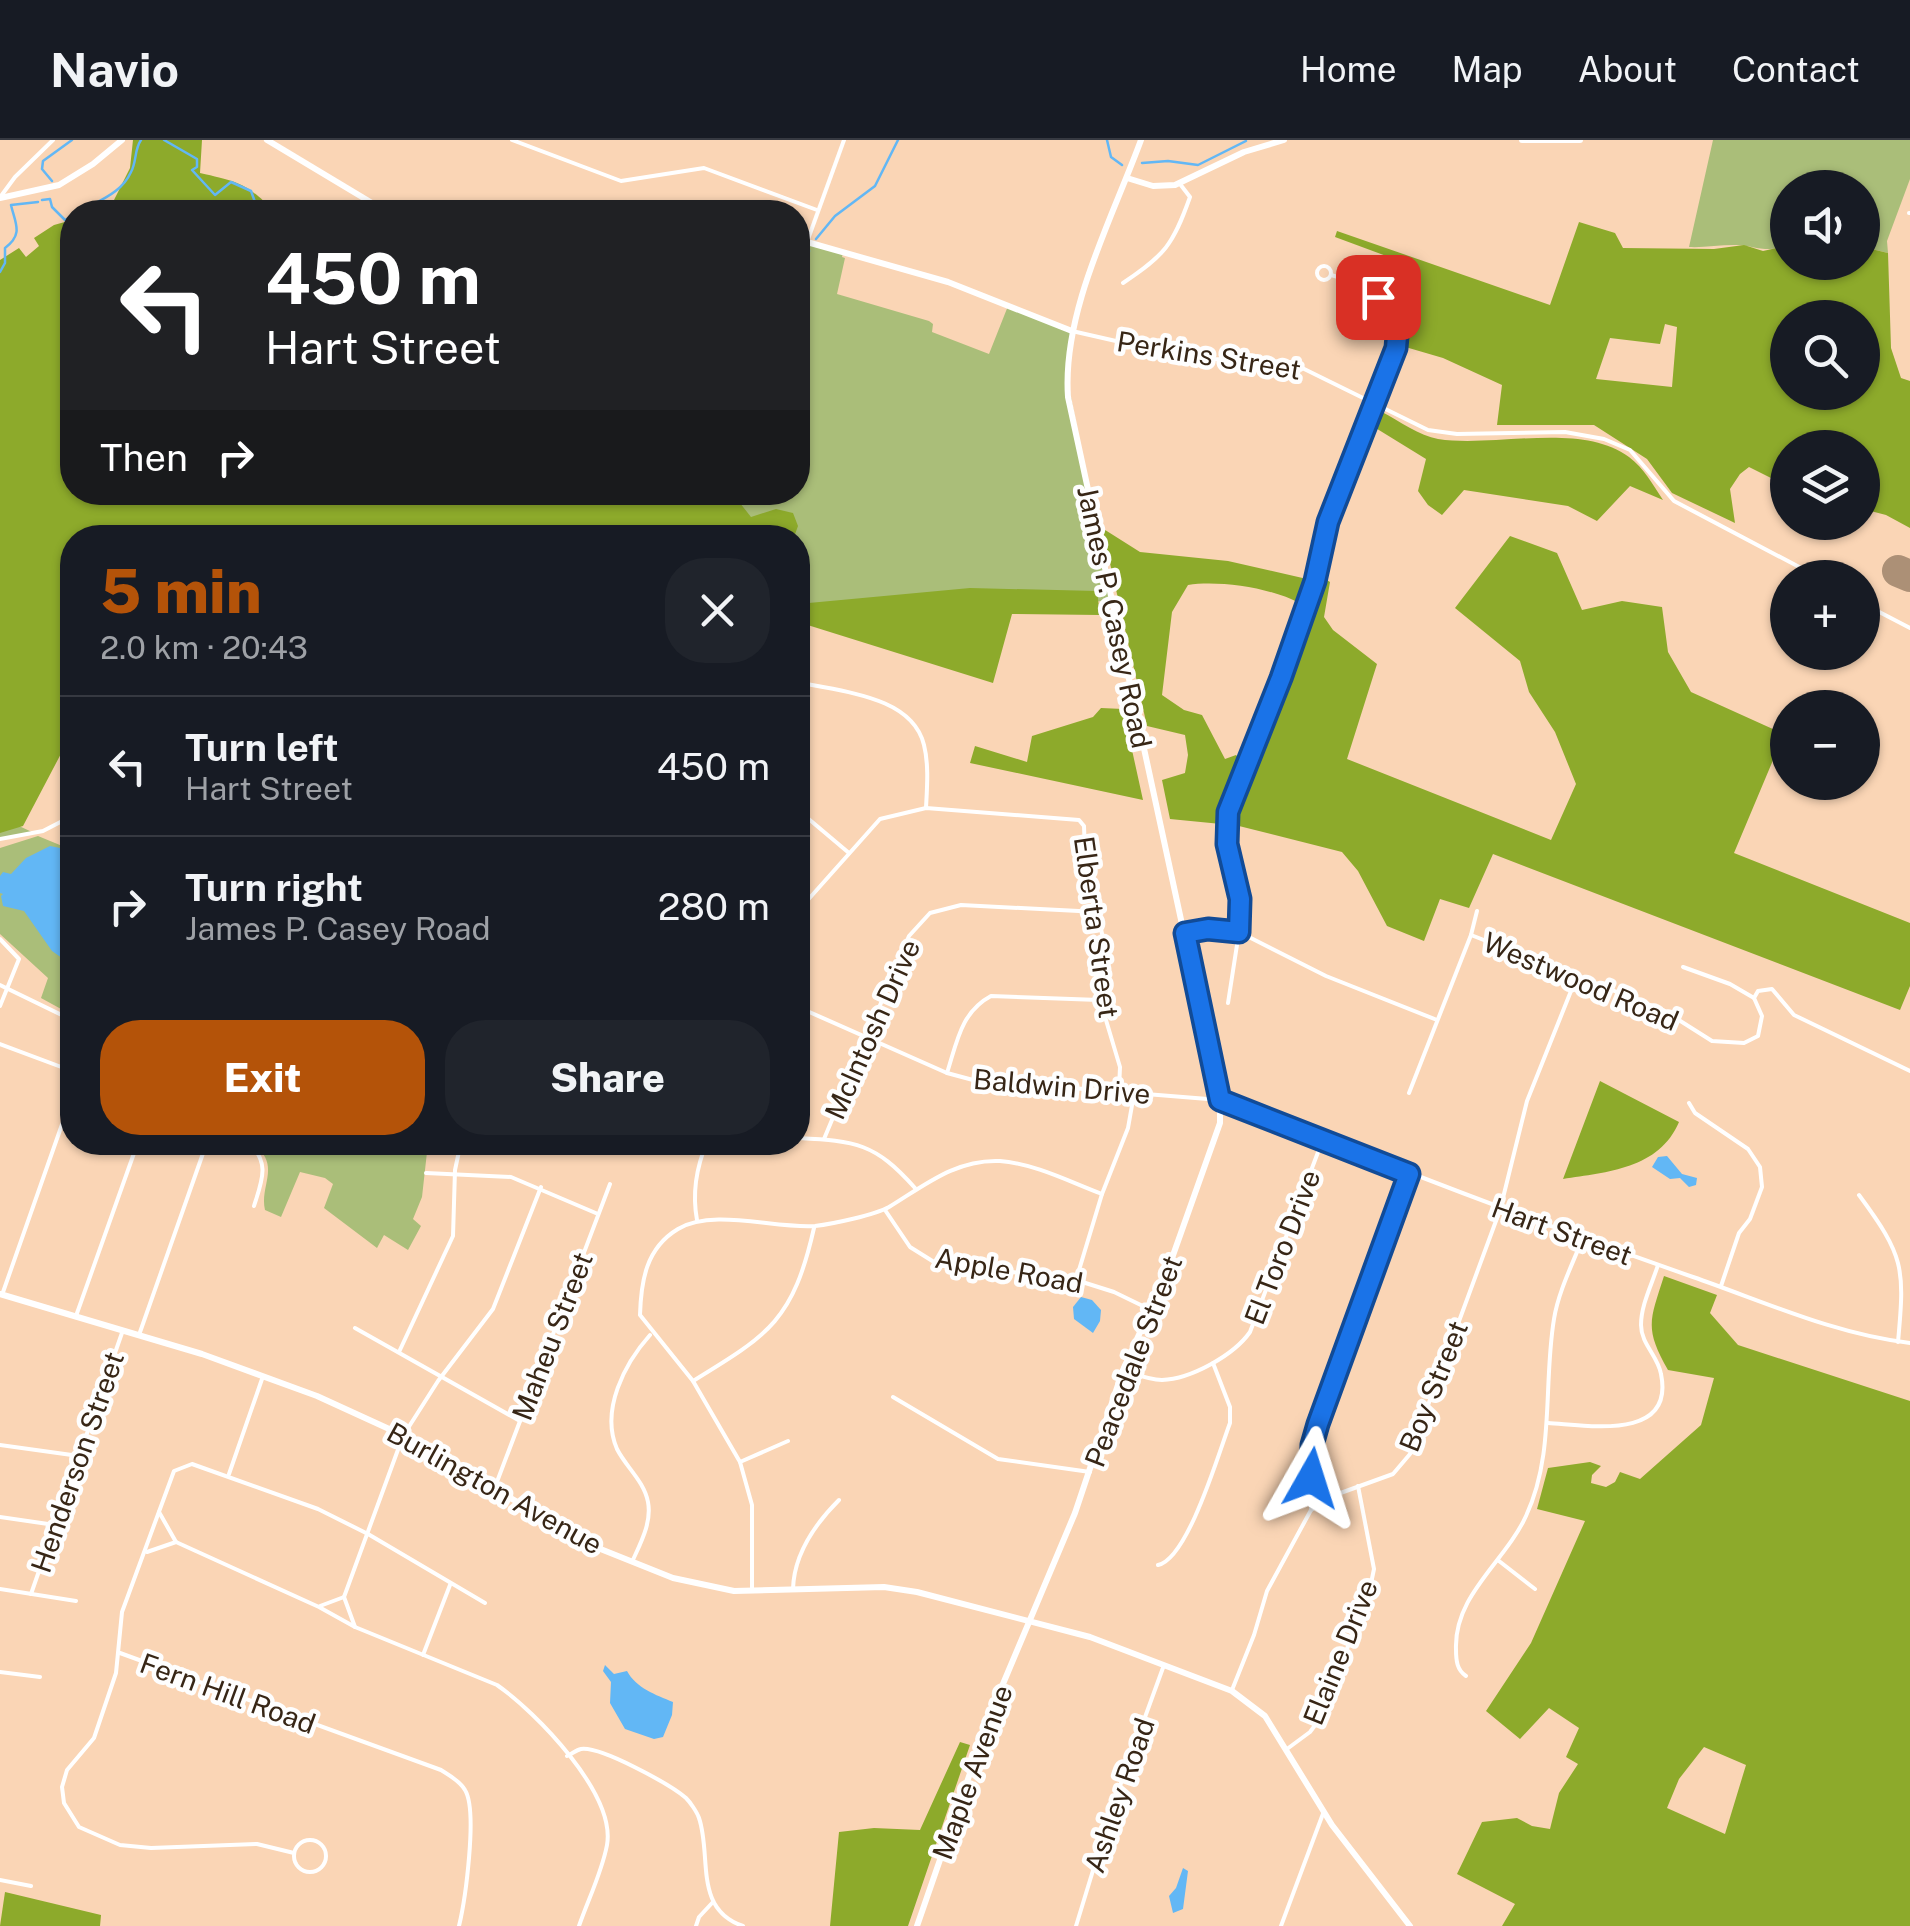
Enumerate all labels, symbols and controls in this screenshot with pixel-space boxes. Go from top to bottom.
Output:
text: Navio [50,41,179,98]
text: Home [1300,49,1397,90]
text: Map [1452,49,1523,90]
text: About [1578,49,1677,90]
text: Contact [1732,49,1860,90]
map controls [1770,170,1880,800]
button: sound [1770,170,1880,280]
text: 450 m [265,237,481,320]
icon: left [100,240,230,370]
pin [1336,255,1421,340]
icon: arrive [1351,270,1406,325]
button: search [1770,300,1880,410]
text: Hart Street [265,321,501,374]
street label: Perkins Street [1115,324,1303,386]
icon: right [208,430,263,485]
button: layers [1770,430,1880,540]
text: Then [100,435,188,480]
street label: James P. Casey Road [1071,483,1159,751]
text: 5 min [100,556,262,627]
button: close [665,558,770,663]
button: + [1770,560,1880,670]
text: 2.0 km · 20:43 [100,629,308,666]
button: − [1770,690,1880,800]
text: Turn left [185,725,339,770]
icon: left [100,739,155,794]
text: 450 m [657,744,770,789]
text: Hart Street [185,770,353,807]
street label: Elberta Street [1068,834,1126,1020]
text: Turn right [185,865,363,910]
icon: right [100,879,155,934]
text: 280 m [658,884,770,929]
text: James P. Casey Road [185,910,490,947]
street label: Westwood Road [1478,925,1684,1037]
street label: McIntosh Drive [818,934,926,1124]
button: Exit [100,1020,425,1135]
button: Share [445,1020,770,1135]
street label: Baldwin Drive [972,1062,1152,1110]
street label: El Toro Drive [1237,1165,1327,1329]
street label: Hart Street [1487,1190,1637,1272]
street label: Apple Road [932,1241,1086,1299]
street label: Maheu Street [505,1247,599,1425]
street label: Peacedale Street [1077,1251,1189,1471]
street label: Boy Street [1392,1316,1474,1456]
street label: Henderson Street [24,1347,130,1577]
street label: Burlington Avenue [382,1415,608,1561]
position arrow [1259,1426,1363,1530]
street label: Elaine Drive [1296,1575,1384,1729]
street label: Fern Hill Road [136,1646,320,1740]
street label: Maple Avenue [925,1680,1019,1864]
street label: Ashley Road [1077,1713,1161,1877]

